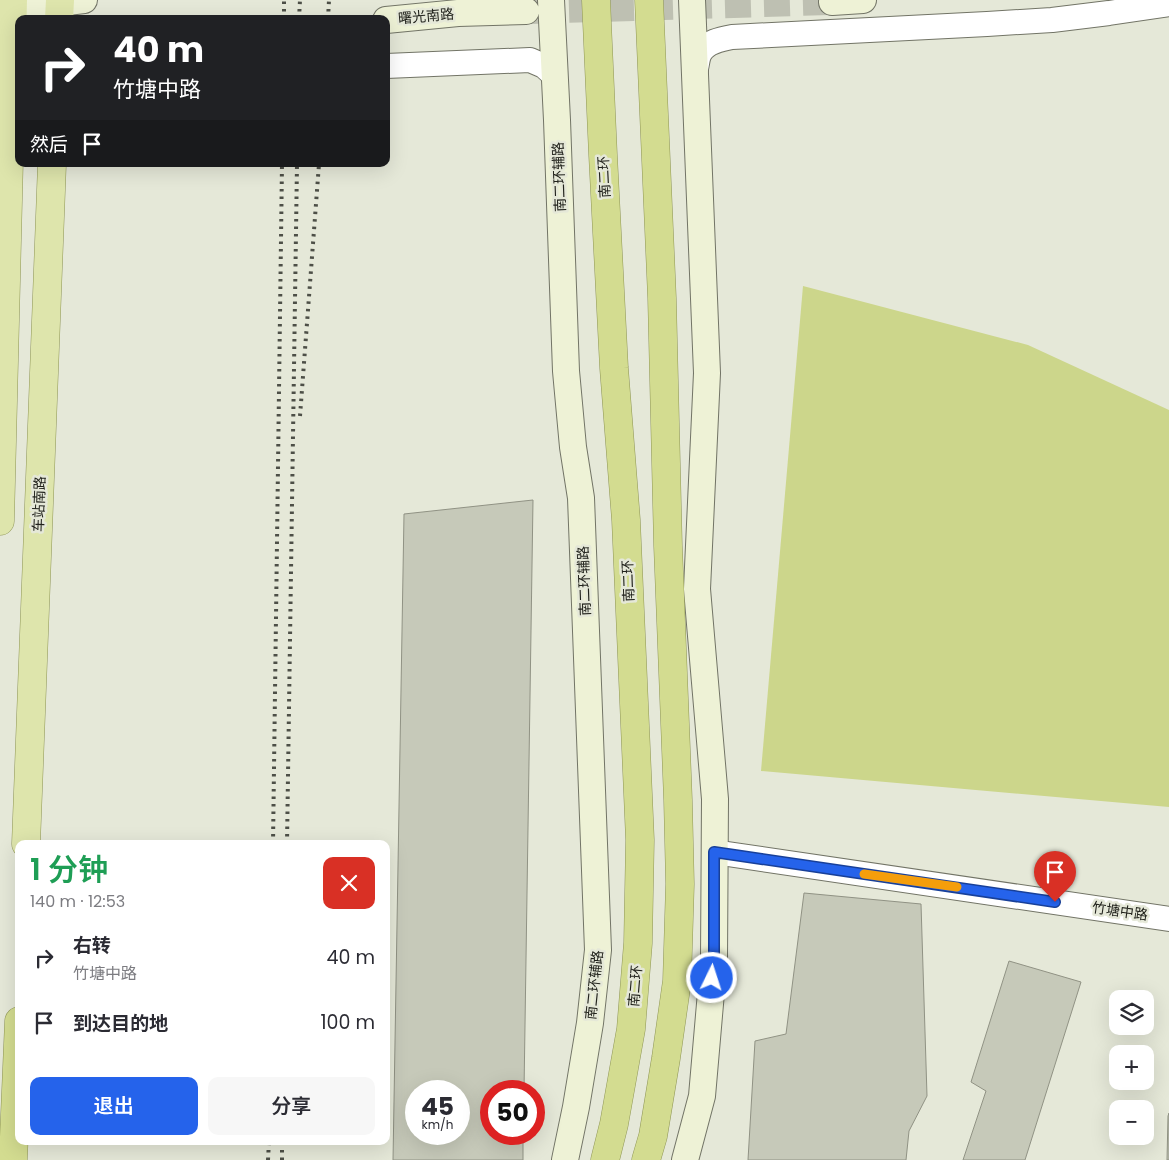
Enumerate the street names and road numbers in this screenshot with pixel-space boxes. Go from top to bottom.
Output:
street label: 曙光南路 [397,4,455,28]
street label: 南二环辅路 [548,142,570,212]
street label: 南二环 [593,156,615,198]
street label: 车站南路 [28,476,50,532]
street label: 南二环辅路 [573,546,595,616]
street label: 南二环 [617,560,639,602]
street label: 竹塘中路 [1091,897,1149,925]
street label: 南二环辅路 [580,949,608,1021]
street label: 南二环 [623,964,647,1008]

